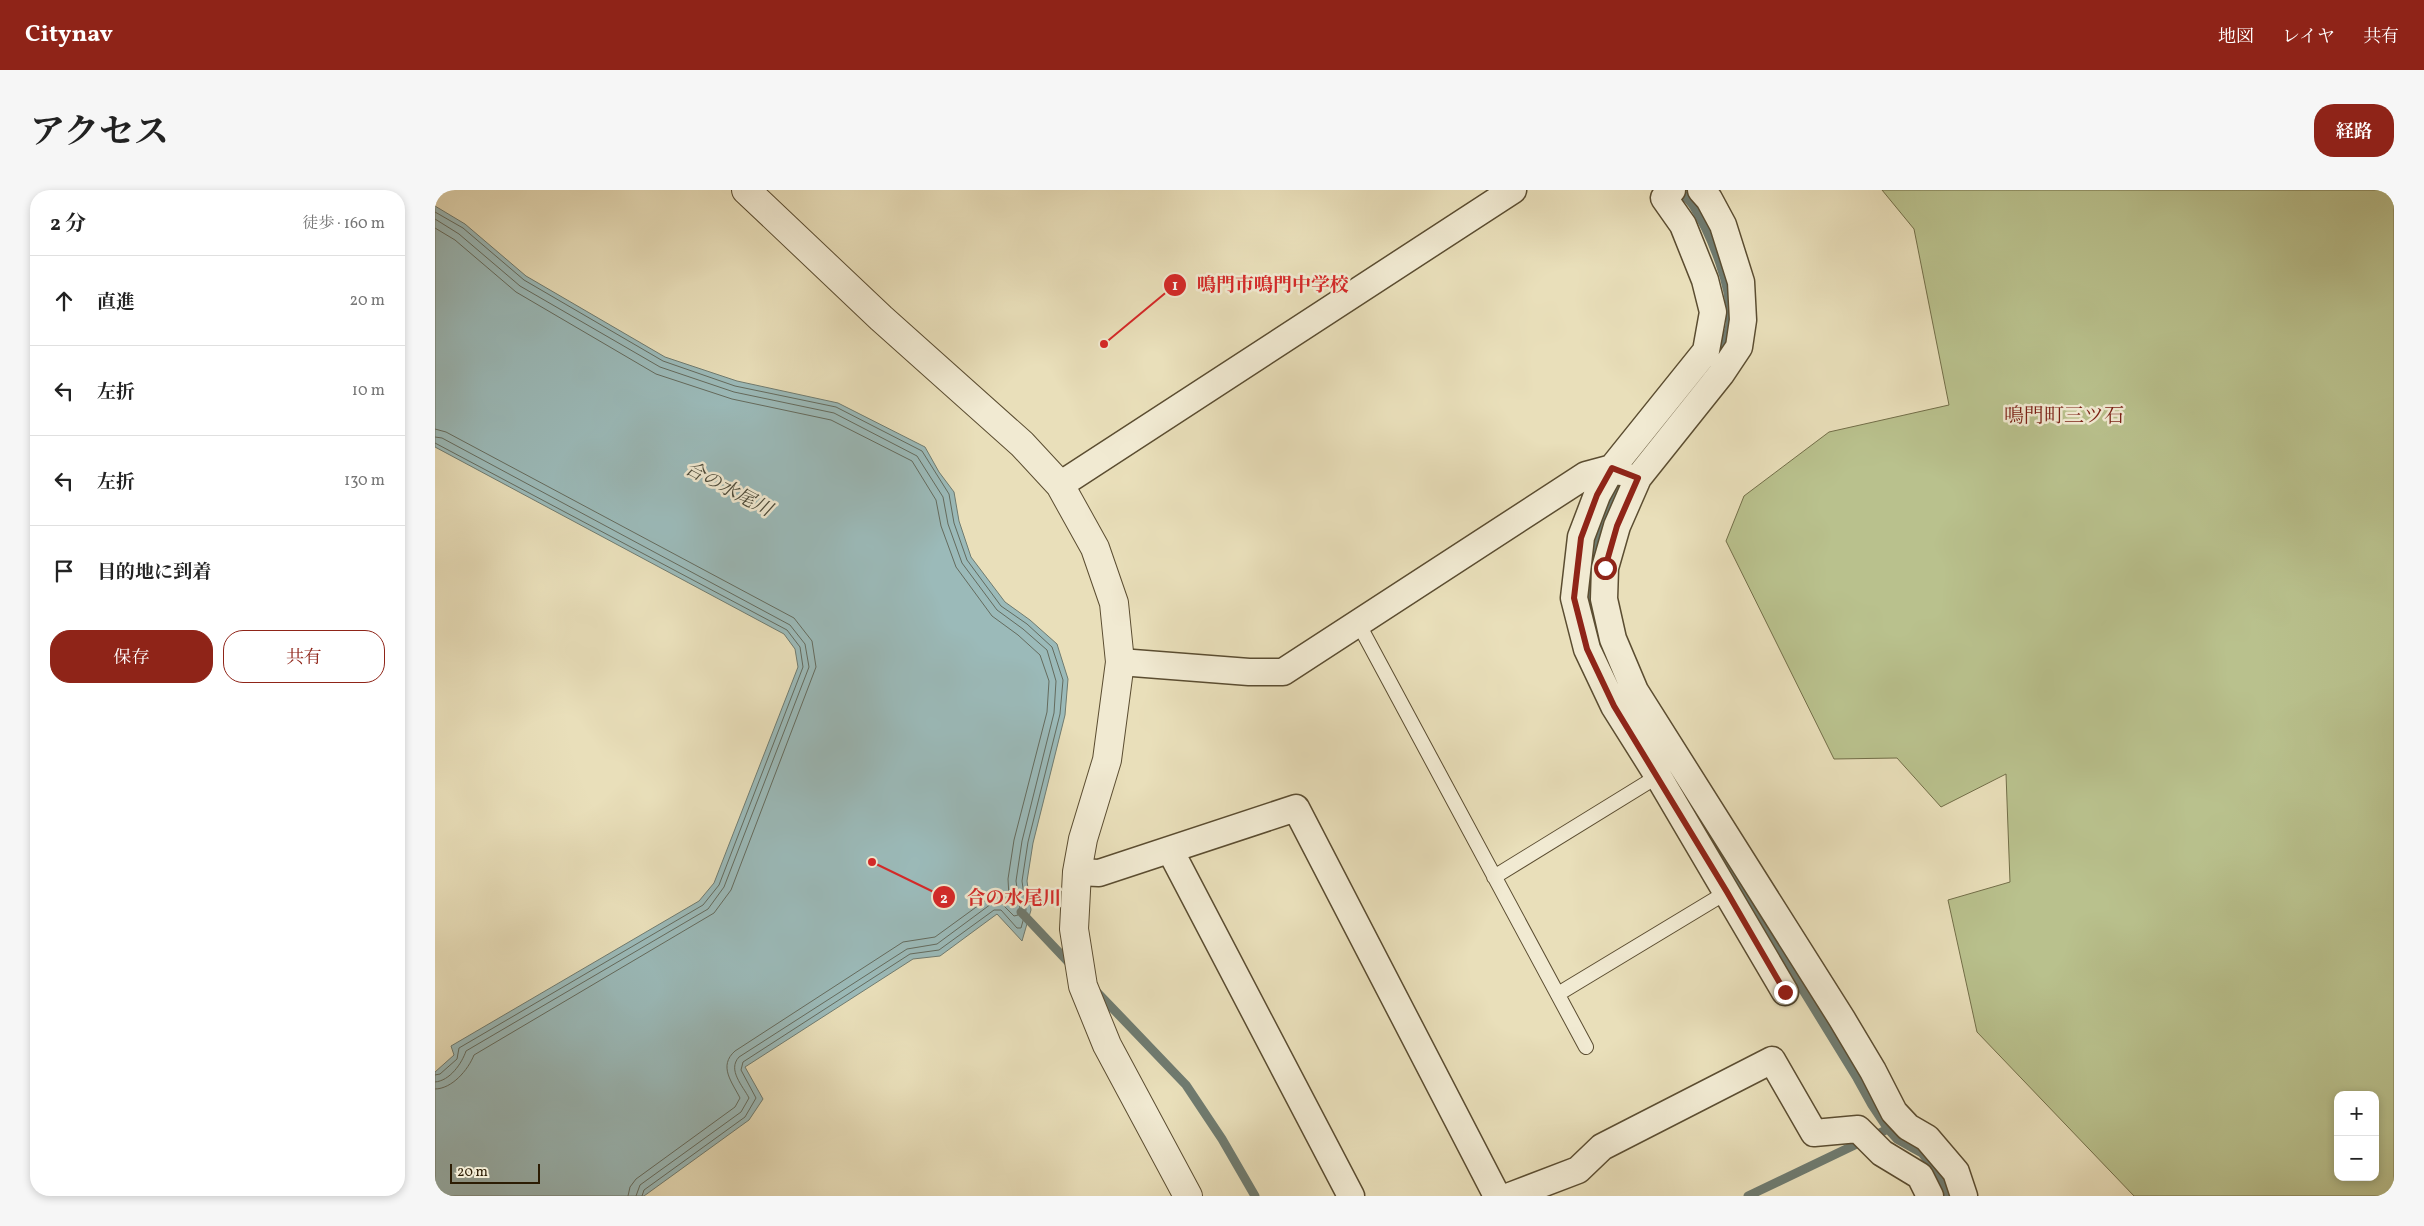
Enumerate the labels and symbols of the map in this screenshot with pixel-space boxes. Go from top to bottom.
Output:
callout: 鳴門市鳴門中学校 [1162,268,1359,302]
text: 鳴門市鳴門中学校 [1197,273,1349,299]
text: 1 [1172,276,1178,297]
district label: 鳴門町三ツ石 [2004,403,2124,431]
water label: 合の水尾川 [680,456,778,524]
route start [1594,557,1617,580]
callout: 合の水尾川 [931,880,1071,914]
text: 合の水尾川 [966,886,1062,912]
text: 2 [940,889,948,910]
route end [1774,981,1797,1004]
scale bar [450,1161,540,1184]

